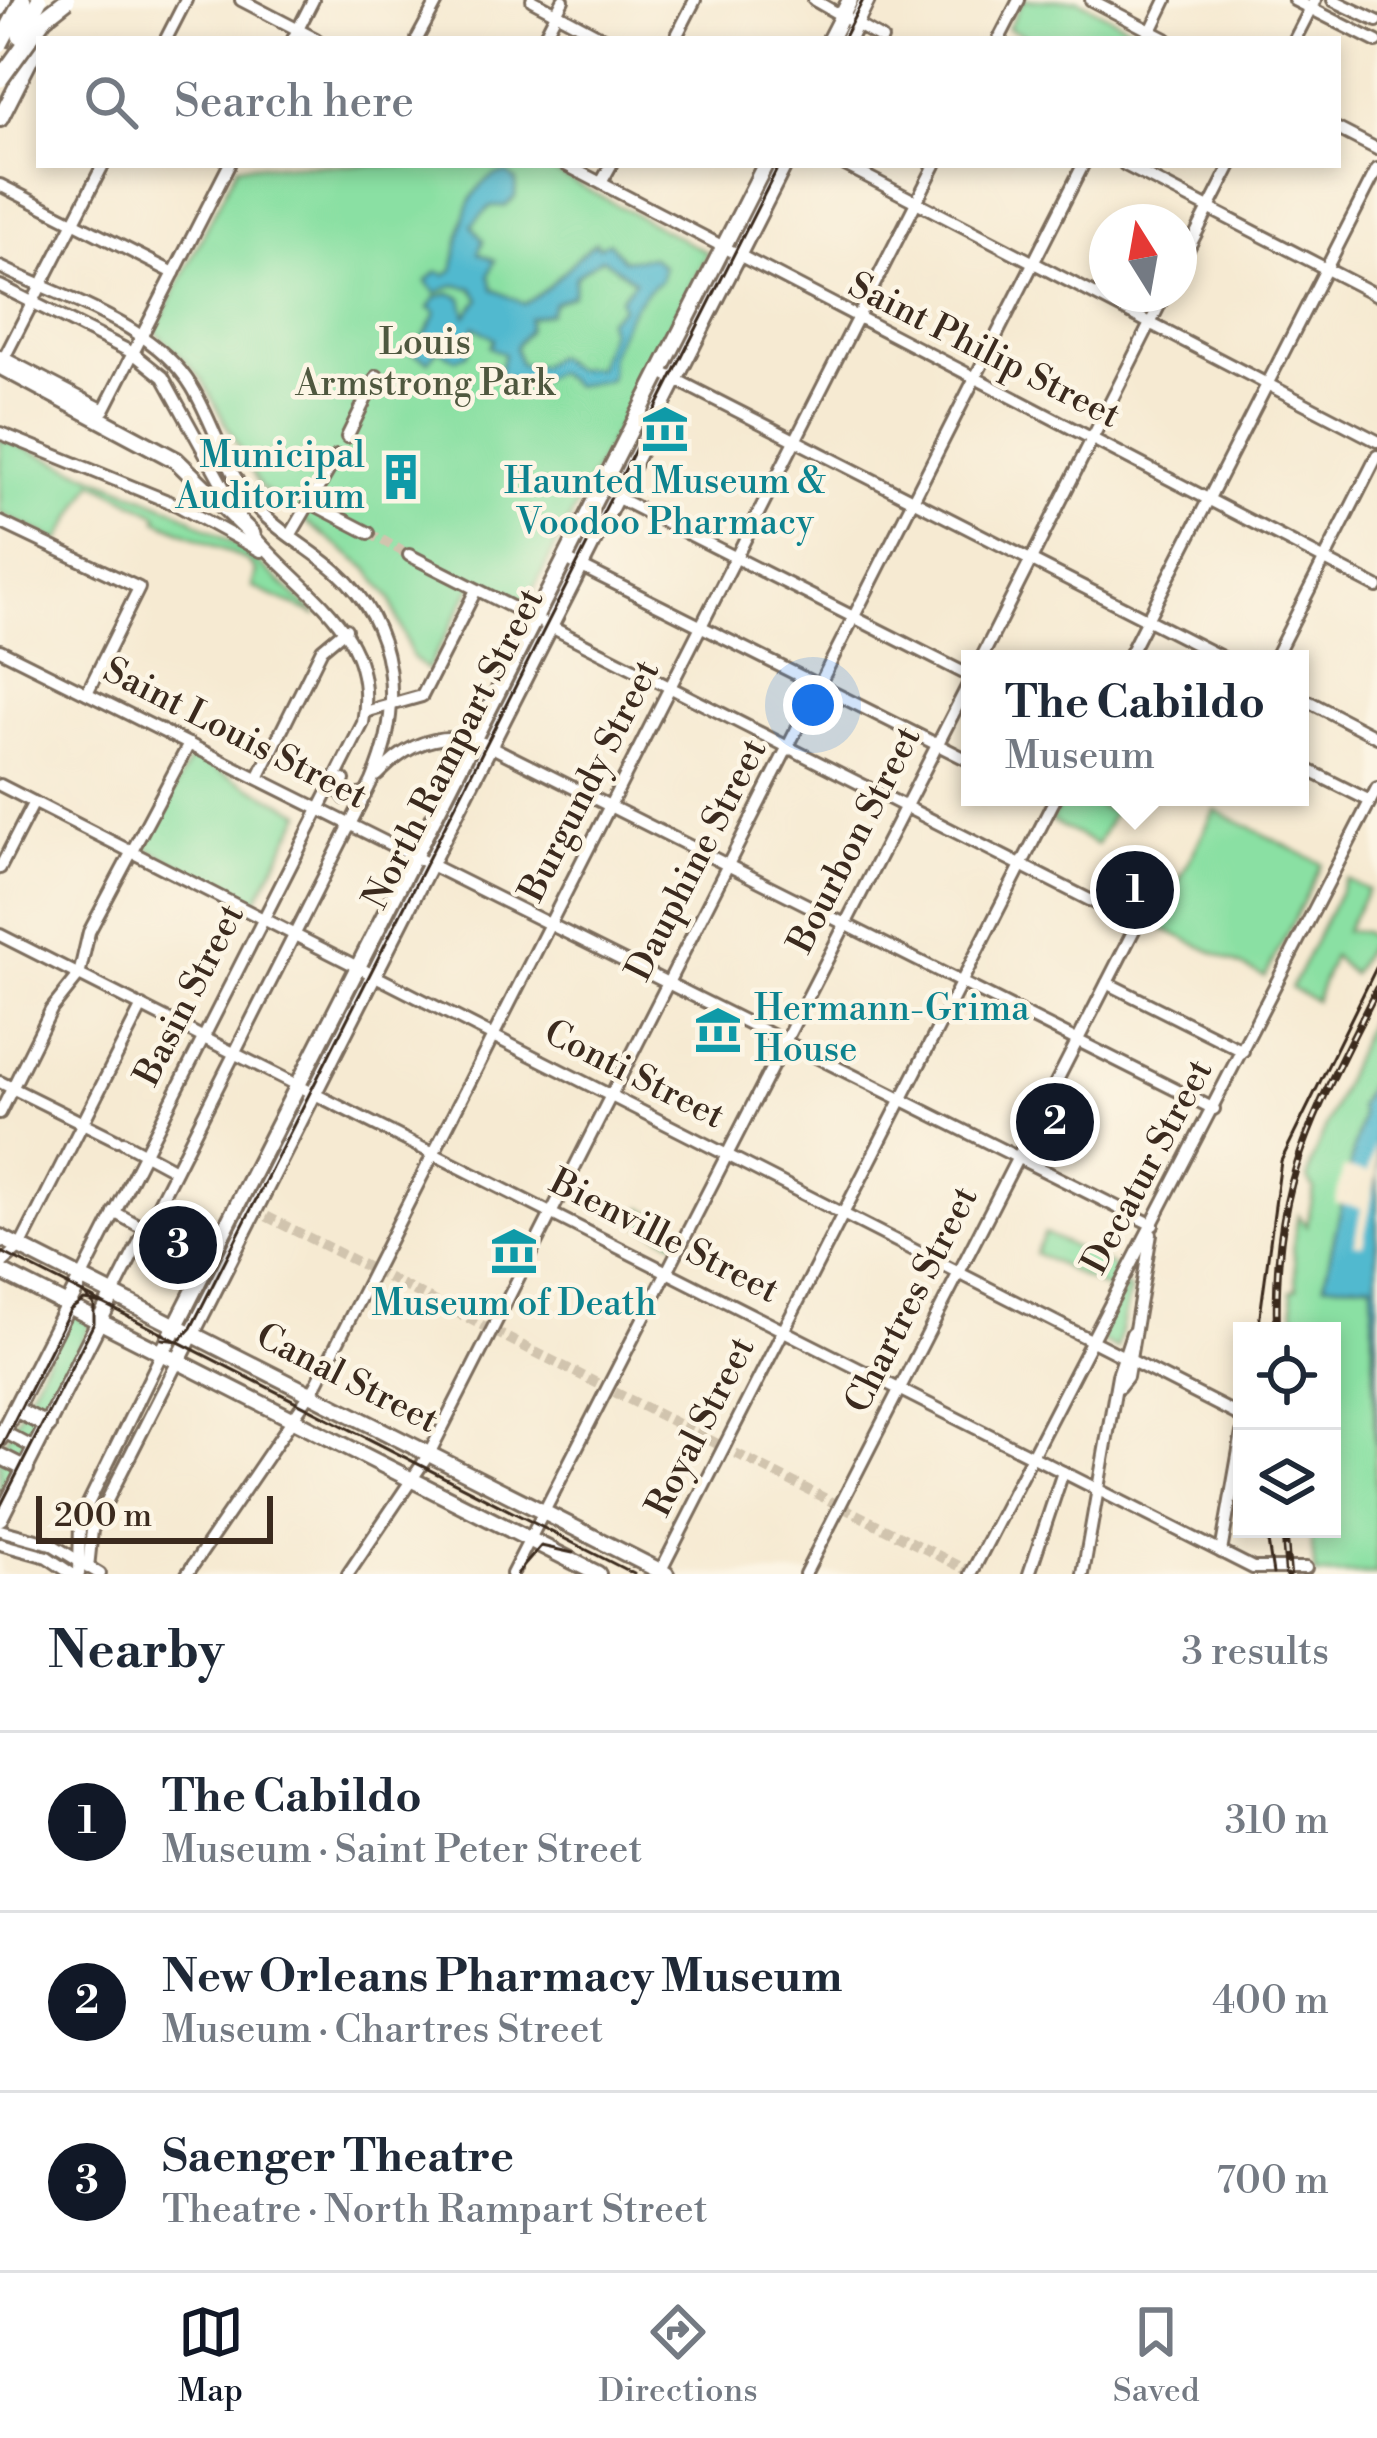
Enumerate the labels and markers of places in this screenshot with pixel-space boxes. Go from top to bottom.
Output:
museum icon: Haunted Museum & Voodoo Pharmacy [640,404,690,454]
place label: Municipal Auditorium [174,434,365,520]
building icon: Municipal Auditorium [376,452,426,502]
place label: Haunted Museum & Voodoo Pharmacy [504,460,826,546]
pin: 1 [1096,845,1174,935]
place label: Hermann-Grima House [754,987,1030,1073]
museum icon: Hermann-Grima House [693,1005,743,1055]
pin: 2 [1016,1077,1094,1167]
pin: 3 [139,1200,217,1290]
museum icon: Museum of Death [489,1226,539,1276]
place label: Museum of Death [372,1282,656,1327]

